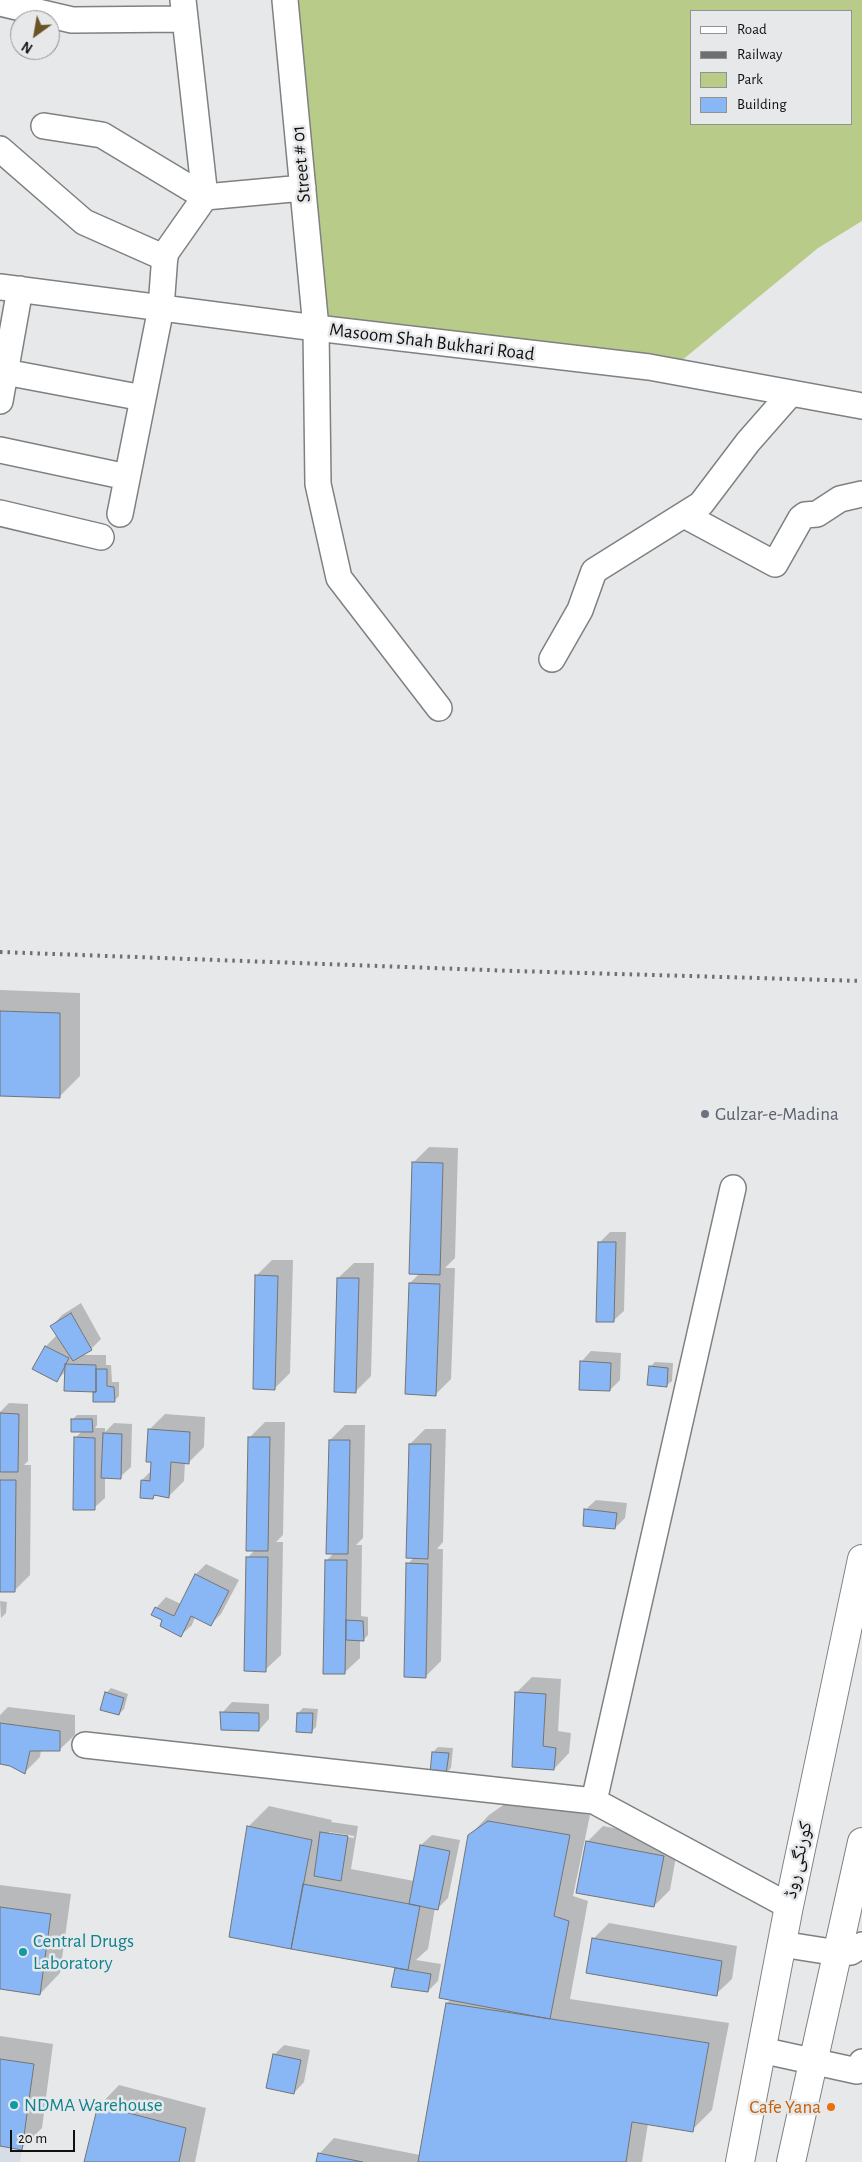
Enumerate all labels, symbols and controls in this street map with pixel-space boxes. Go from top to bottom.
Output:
north arrow [10,10,60,60]
legend [690,10,852,125]
text: Road [737,22,767,37]
text: N [20,38,35,55]
text: Railway [737,47,782,62]
text: Park [737,72,763,87]
text: Building [737,97,787,112]
street label: Street # 01 [286,124,316,204]
street label: Masoom Shah Bukhari Road [328,318,536,366]
place label: Gulzar-e-Madina [715,1103,839,1125]
marker: Gulzar-e-Madina [699,1108,711,1120]
street label: کورنگی روڈ [779,1819,817,1901]
place label: Central Drugs Laboratory [33,1930,134,1974]
marker: Central Drugs Laboratory [17,1946,29,1958]
place label: NDMA Warehouse [24,2094,162,2116]
place label: Cafe Yana [749,2096,821,2118]
marker: NDMA Warehouse [8,2099,20,2111]
marker: Cafe Yana [825,2101,837,2113]
scale bar [12,2120,78,2152]
text: 20 m [18,2131,47,2146]

